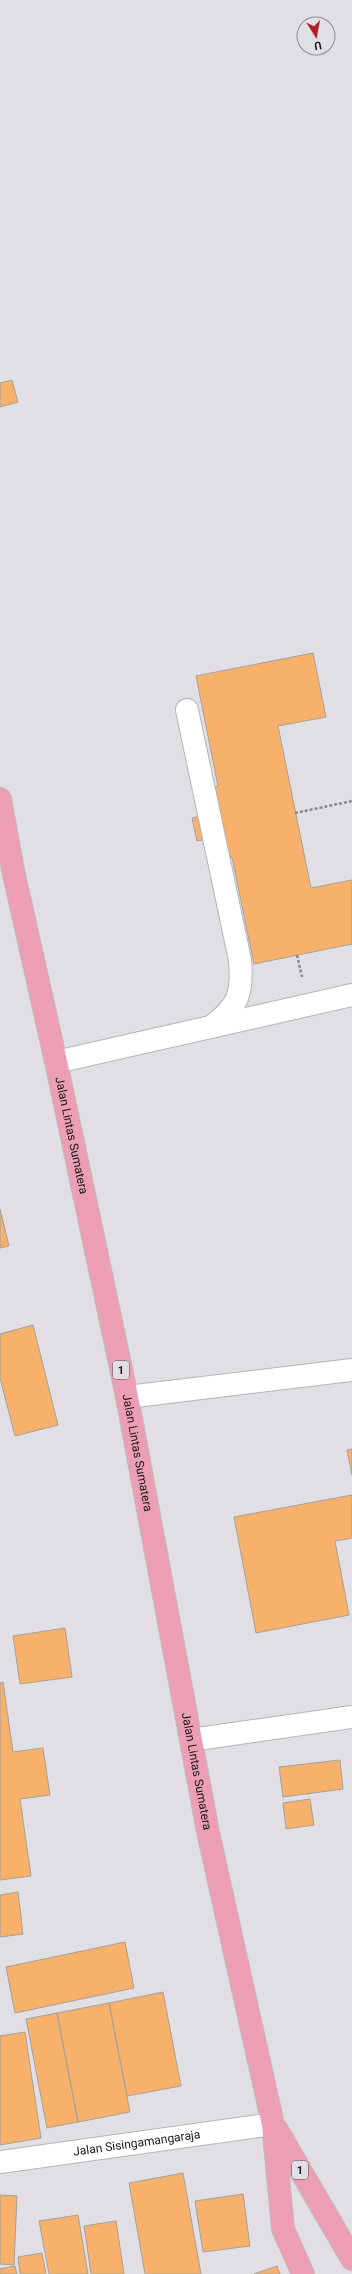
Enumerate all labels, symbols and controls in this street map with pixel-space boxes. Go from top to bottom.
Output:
north arrow [296,16,336,56]
text: U [313,38,323,52]
street label: Jalan Lintas Sumatera [52,1076,91,1195]
road number: 1 [113,1361,129,1379]
street label: Jalan Lintas Sumatera [120,1393,155,1513]
street label: Jalan Lintas Sumatera [179,1711,214,1831]
street label: Jalan Sisingamangaraja [72,2127,201,2159]
road number: 1 [292,2161,308,2179]

